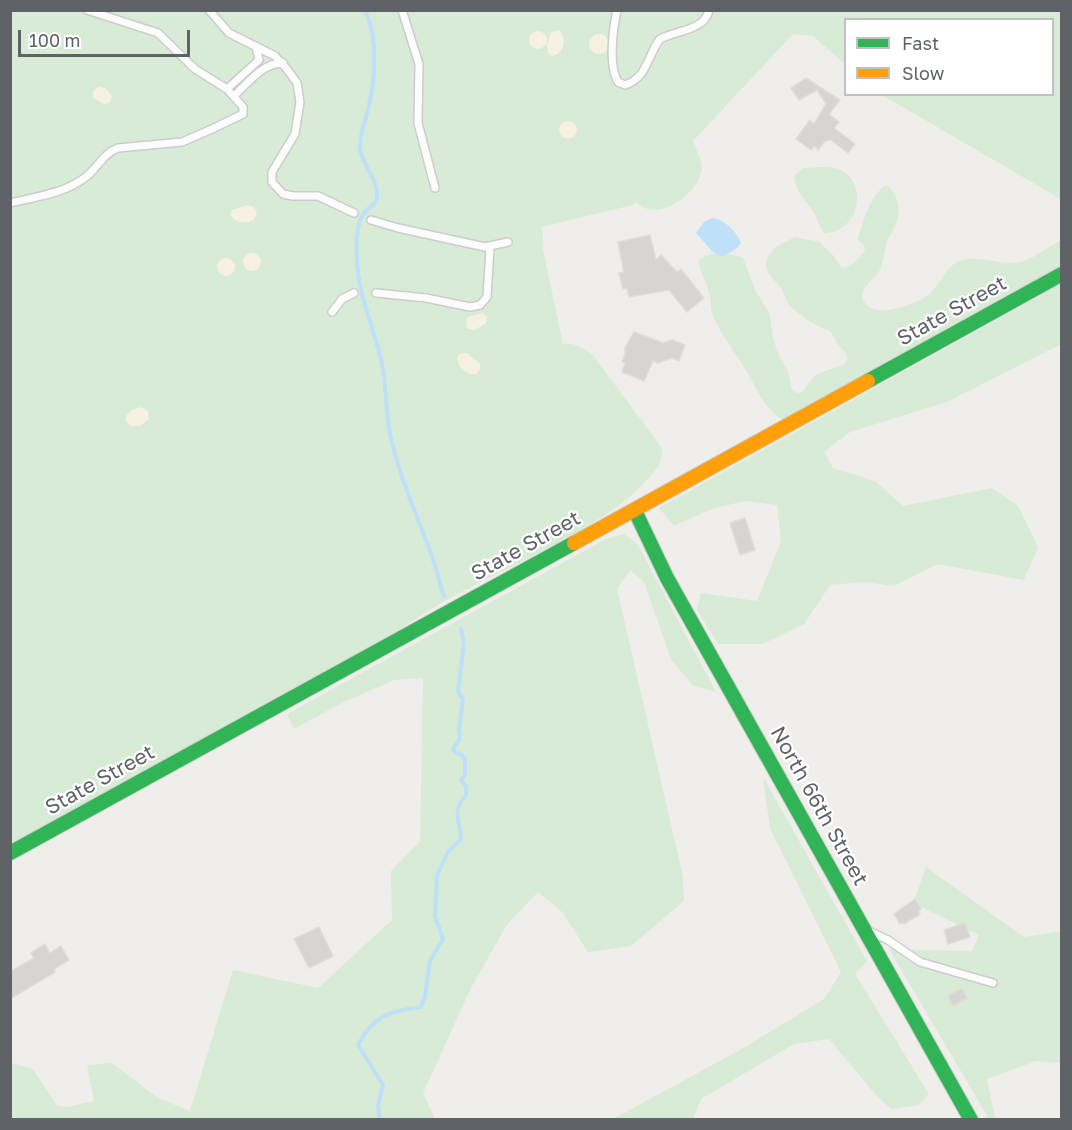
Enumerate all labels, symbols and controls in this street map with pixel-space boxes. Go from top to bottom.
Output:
scale bar [21,18,194,56]
legend [844,18,1054,96]
text: 100 m [29,29,80,51]
text: Fast [902,32,939,54]
text: Slow [902,62,944,84]
street label: State Street [893,271,1011,351]
street label: State Street [467,506,585,586]
street label: North 66th Street [765,722,873,890]
street label: State Street [41,740,159,820]

